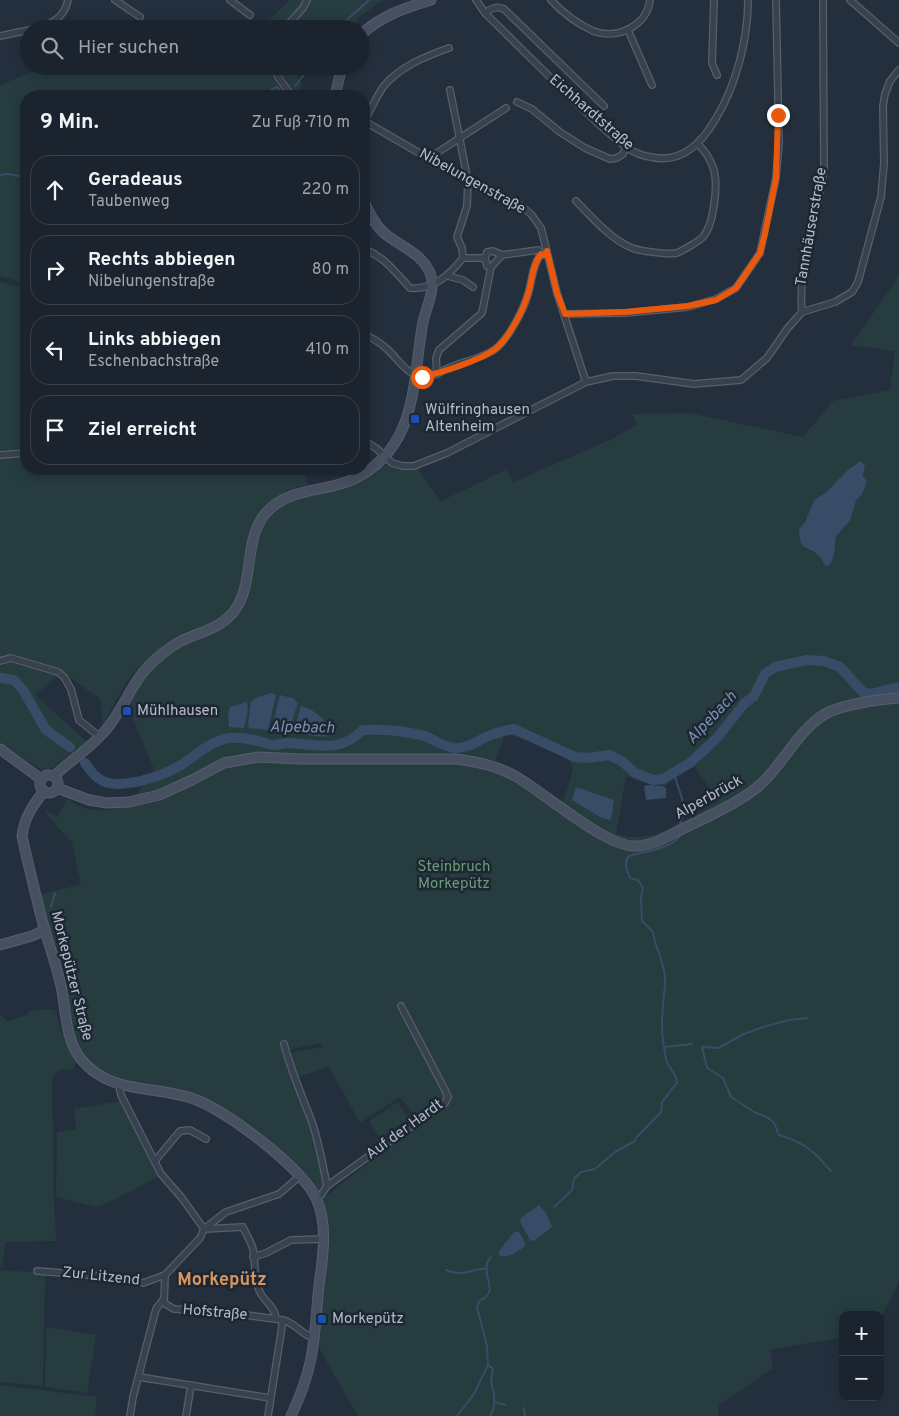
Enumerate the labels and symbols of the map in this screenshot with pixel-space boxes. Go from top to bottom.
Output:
street label: Eichhardtstraße [545,71,637,155]
route end [767,104,790,127]
street label: Nibelungenstraße [415,145,529,219]
street label: Tannhäuserstraße [792,166,832,288]
route start [411,366,434,389]
place label: Wülfringhausen Altenheim [425,401,530,437]
marker: Wülfringhausen Altenheim [409,413,421,425]
water label: Alpebach [683,687,742,749]
place label: Mühlhausen [137,702,218,721]
marker: Mühlhausen [121,705,133,717]
water label: Alpebach [269,717,335,739]
street label: Alperbrück [672,772,746,824]
park label: Steinbruch Morkepütz [417,858,491,894]
street label: Morkepützer Straße [46,909,96,1043]
street label: Auf der Hardt [363,1096,447,1164]
street label: Zur Litzend [61,1263,141,1291]
district label: Morkepütz [177,1269,267,1292]
street label: Hofstraße [182,1301,248,1325]
place label: Morkepütz [332,1310,404,1329]
marker: Morkepütz [316,1313,328,1325]

